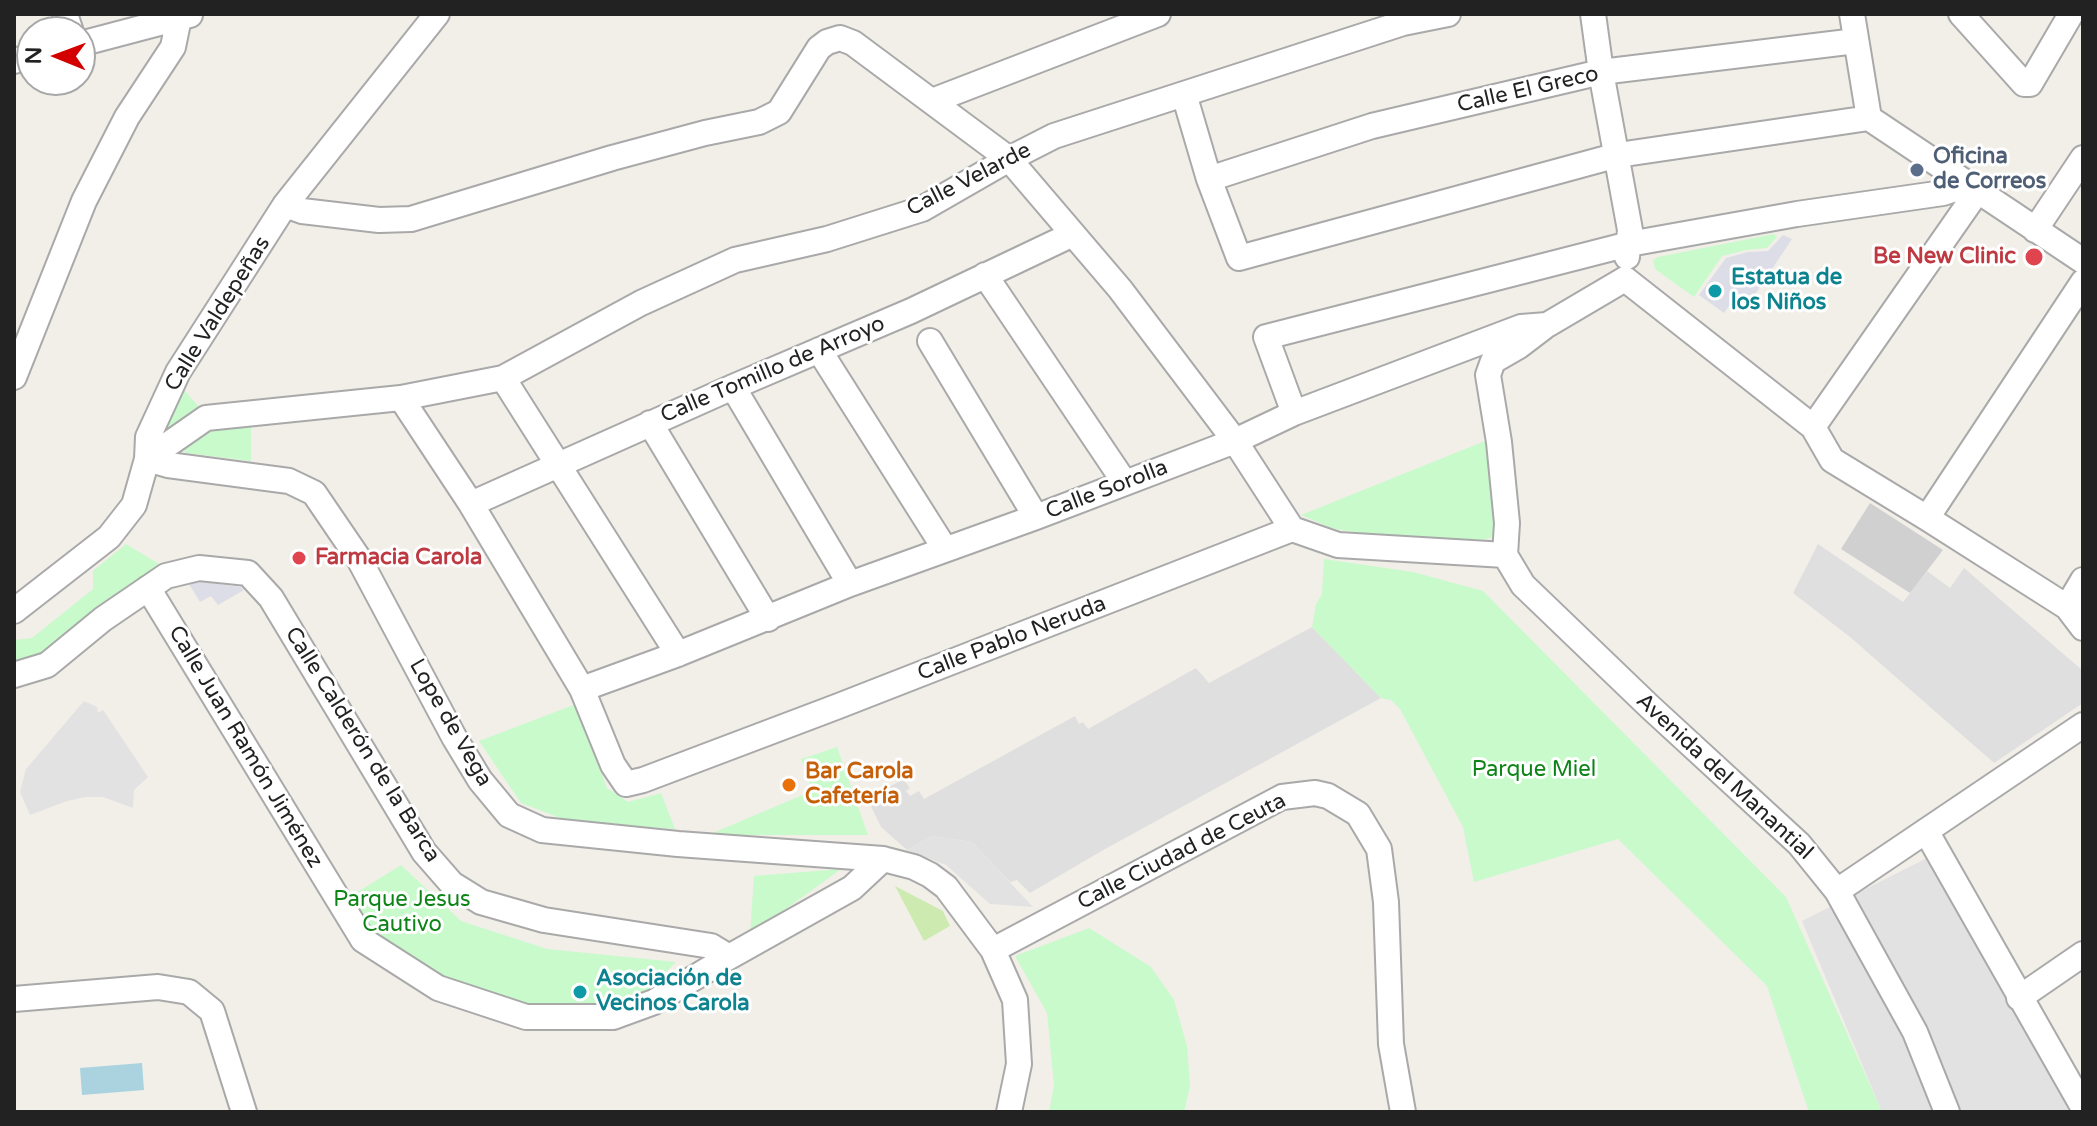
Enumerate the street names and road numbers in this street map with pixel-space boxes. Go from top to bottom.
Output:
street label: Calle El Greco [1455,61,1601,119]
street label: Calle Velarde [903,137,1035,223]
street label: Calle Valdepeñas [160,232,276,396]
street label: Calle Tomillo de Arroyo [657,311,889,429]
street label: Calle Sorolla [1042,455,1172,525]
street label: Calle Pablo Neruda [914,591,1110,687]
street label: Calle Juan Ramón Jiménez [162,621,328,873]
street label: Calle Calderón de la Barca [279,623,445,867]
street label: Lope de Vega [403,655,497,791]
street label: Avenida del Manantial [1630,688,1818,866]
street label: Calle Ciudad de Ceuta [1073,788,1291,916]

